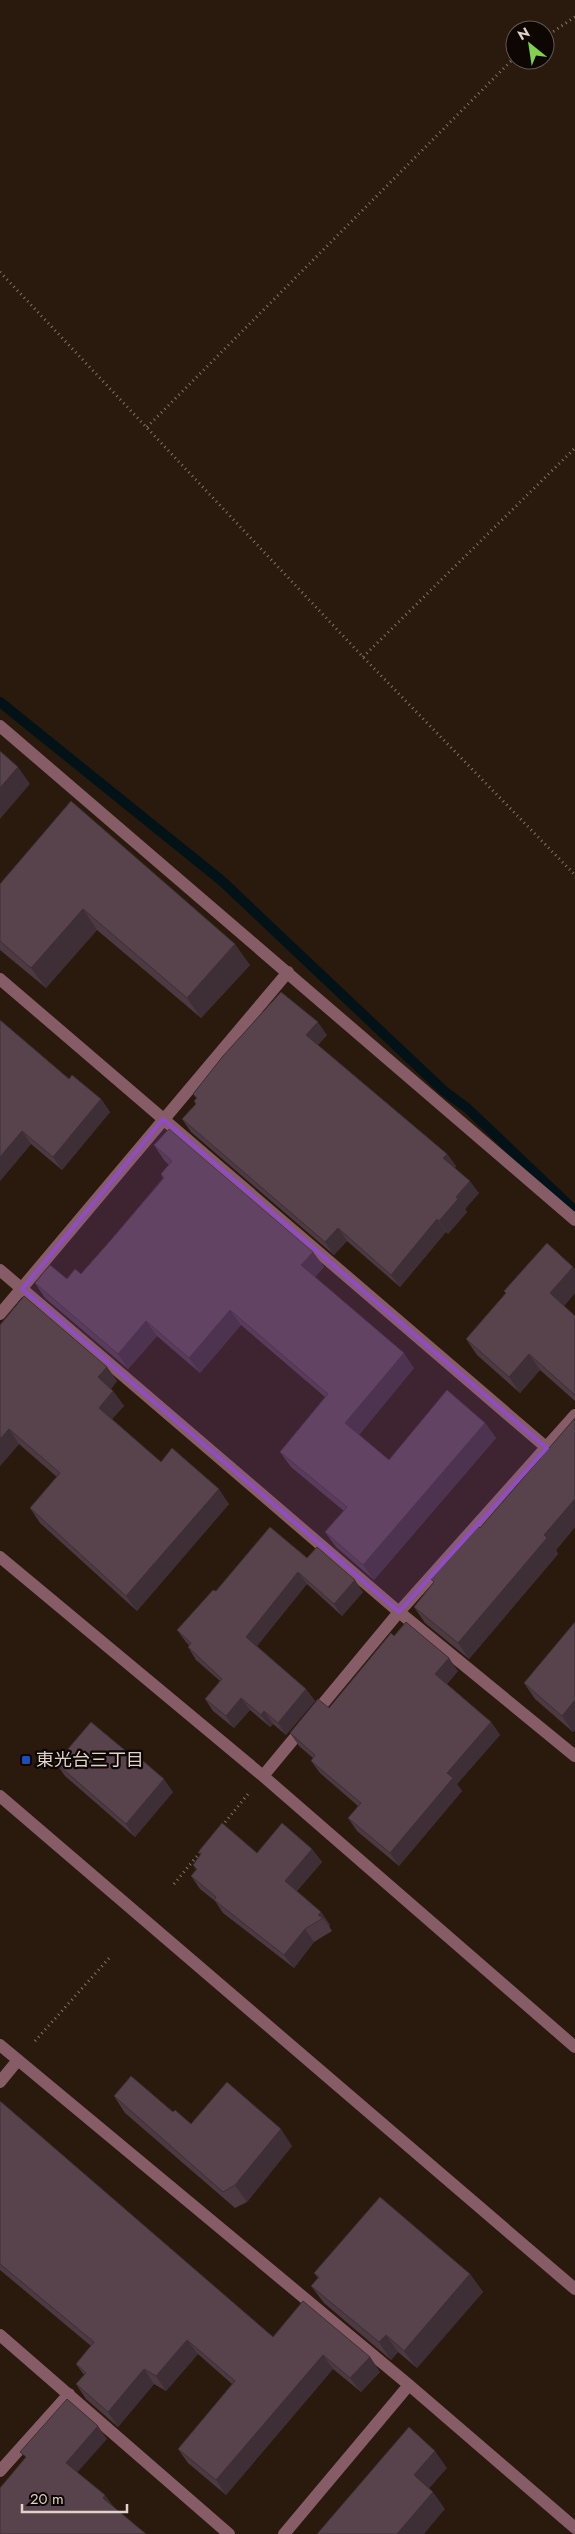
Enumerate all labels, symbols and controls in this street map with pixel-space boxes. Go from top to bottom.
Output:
north arrow [505,20,555,70]
text: N [514,22,533,45]
place label: 東光台三丁目 [36,1747,144,1773]
marker: 東光台三丁目 [20,1754,32,1766]
scale bar [22,2482,128,2514]
text: 20 m [30,2488,64,2510]

